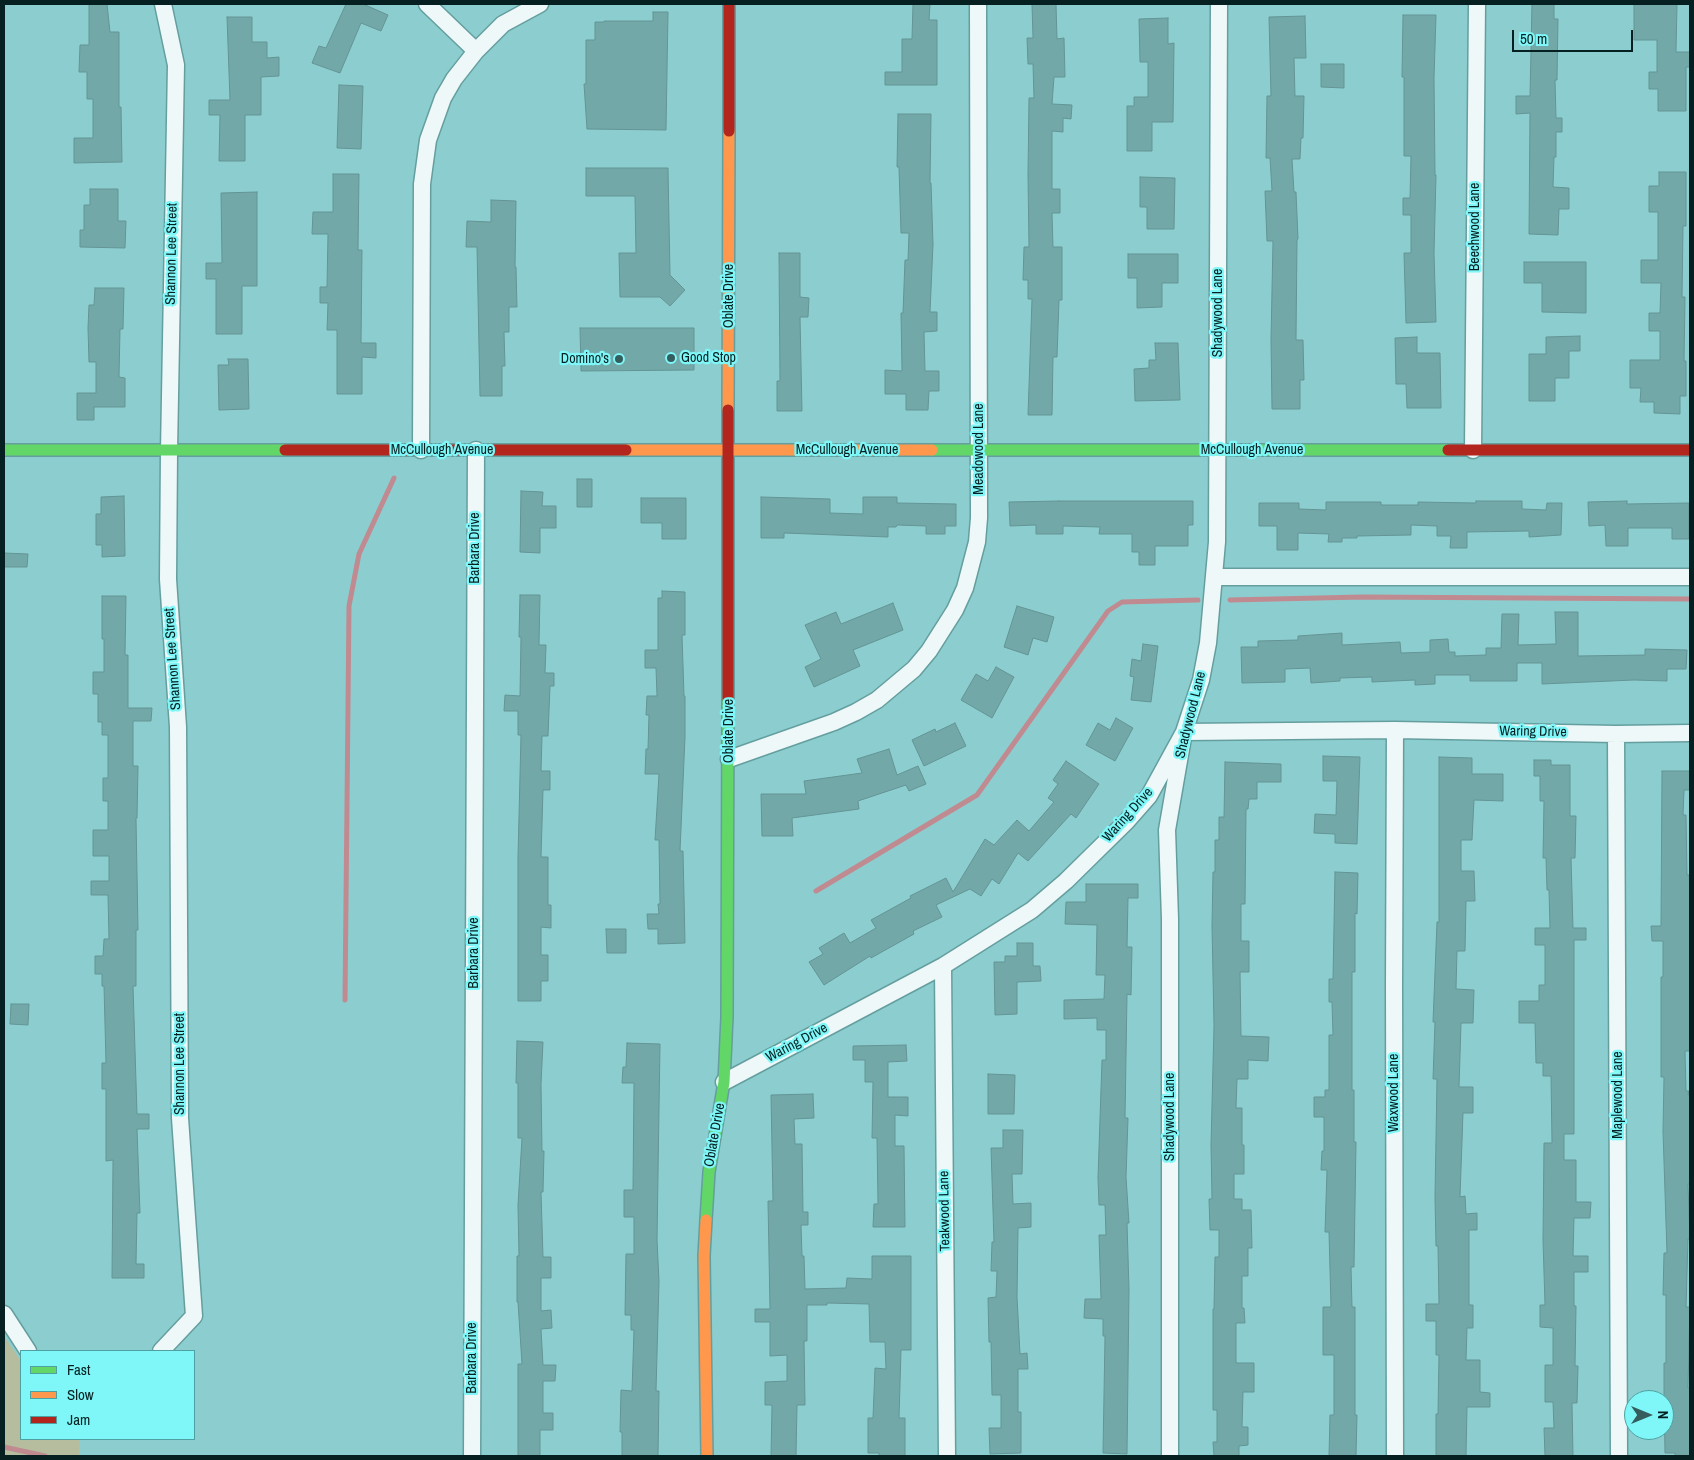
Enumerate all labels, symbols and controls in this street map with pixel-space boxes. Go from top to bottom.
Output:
scale bar [1514,20,1635,52]
text: 50 m [1520,28,1547,49]
street label: Beechwood Lane [1467,183,1483,271]
street label: Shannon Lee Street [163,203,181,305]
street label: Oblate Drive [721,264,737,328]
street label: Shadywood Lane [1210,269,1226,357]
place label: Good Stop [681,350,736,366]
place label: Domino's [561,351,609,367]
marker: Good Stop [665,352,677,364]
marker: Domino's [613,353,625,365]
street label: Meadowood Lane [971,403,987,495]
street label: McCullough Avenue [391,442,493,458]
street label: McCullough Avenue [796,442,898,458]
street label: McCullough Avenue [1201,442,1303,458]
street label: Barbara Drive [467,512,483,584]
street label: Shannon Lee Street [161,607,185,711]
street label: Shadywood Lane [1172,670,1210,760]
street label: Oblate Drive [721,699,737,763]
street label: Waring Drive [1499,723,1567,741]
street label: Waring Drive [1099,784,1157,846]
street label: Barbara Drive [466,917,482,989]
street label: Shannon Lee Street [172,1013,188,1115]
street label: Waring Drive [763,1020,831,1066]
street label: Maplewood Lane [1610,1051,1626,1139]
street label: Waxwood Lane [1386,1054,1402,1132]
street label: Shadywood Lane [1162,1073,1178,1161]
street label: Oblate Drive [701,1102,729,1168]
street label: Teakwood Lane [936,1171,954,1251]
street label: Barbara Drive [464,1322,480,1394]
legend [20,1350,195,1440]
text: Fast [67,1359,90,1380]
text: Slow [67,1384,94,1405]
north arrow [1624,1390,1674,1440]
text: Jam [67,1409,90,1430]
text: N [1654,1411,1672,1419]

